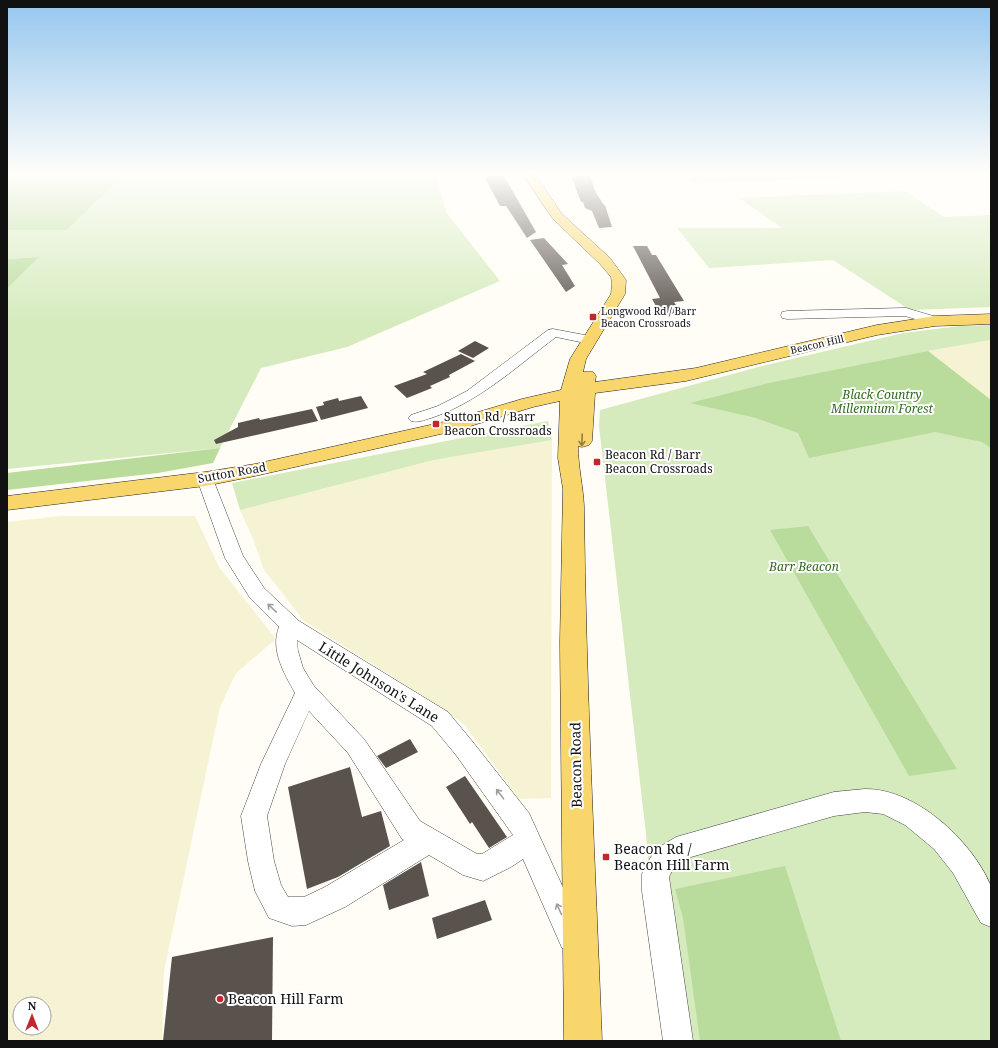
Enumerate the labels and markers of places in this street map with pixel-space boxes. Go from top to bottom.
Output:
place label: Longwood Rd / Barr Beacon Crossroads [601,304,696,330]
marker: Longwood Rd / Barr Beacon Crossroads [588,312,598,322]
place label: Sutton Rd / Barr Beacon Crossroads [444,408,552,439]
marker: Sutton Rd / Barr Beacon Crossroads [431,419,441,429]
place label: Beacon Rd / Barr Beacon Crossroads [605,446,713,477]
marker: Beacon Rd / Barr Beacon Crossroads [592,457,602,467]
place label: Beacon Rd / Beacon Hill Farm [614,839,729,874]
marker: Beacon Rd / Beacon Hill Farm [601,852,611,862]
place label: Beacon Hill Farm [228,989,343,1008]
marker: Beacon Hill Farm [215,994,225,1004]

